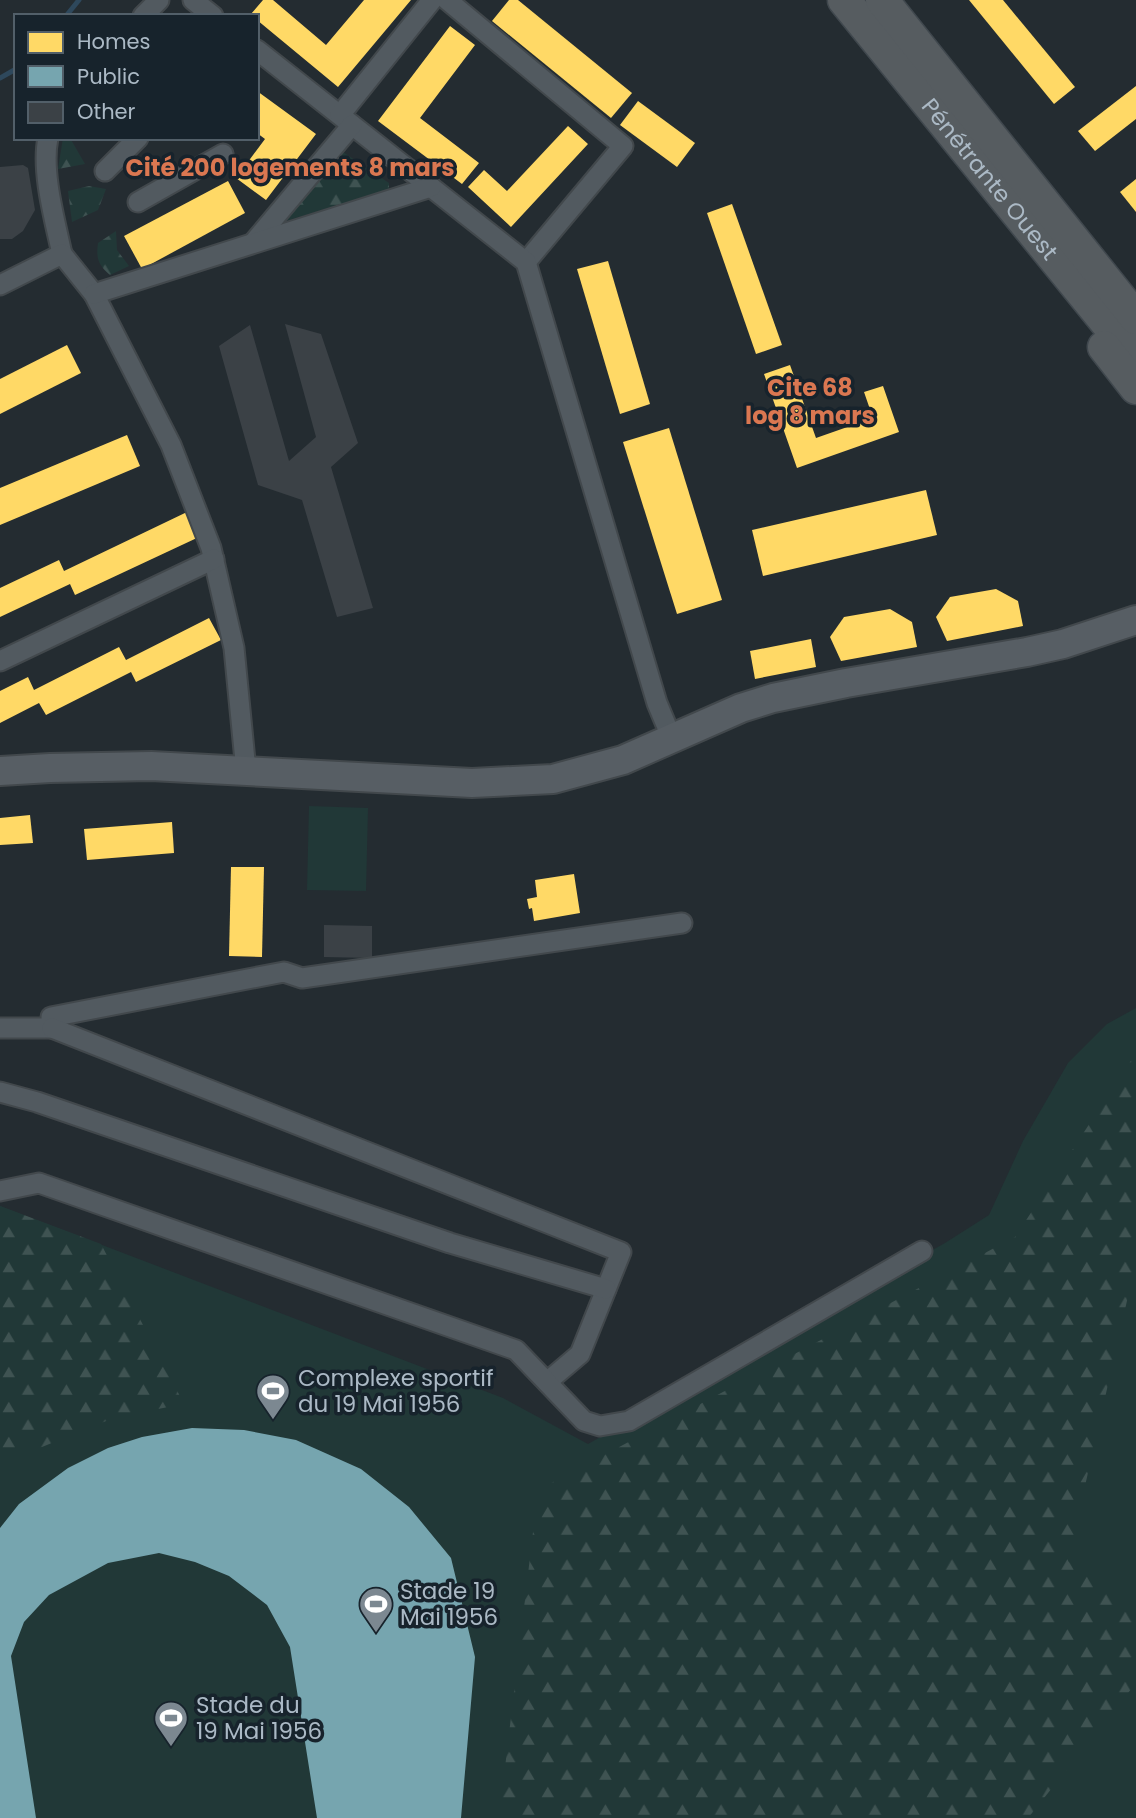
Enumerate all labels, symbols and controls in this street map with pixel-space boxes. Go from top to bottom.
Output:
legend [14,14,259,140]
text: Homes [77,27,151,56]
text: Public [77,62,140,91]
street label: Pénétrante Ouest [914,91,1065,267]
text: Other [77,97,136,126]
district label: Cité 200 logements 8 mars [125,151,455,184]
district label: Cite 68 log 8 mars [745,371,875,432]
place label: Complexe sportif du 19 Mai 1956 [298,1362,494,1420]
sports icon: Complexe sportif du 19 Mai 1956 [254,1372,292,1421]
place label: Stade 19 Mai 1956 [400,1575,498,1633]
sports icon: Stade 19 Mai 1956 [357,1585,395,1634]
place label: Stade du 19 Mai 1956 [196,1689,322,1747]
sports icon: Stade du 19 Mai 1956 [152,1699,190,1748]

